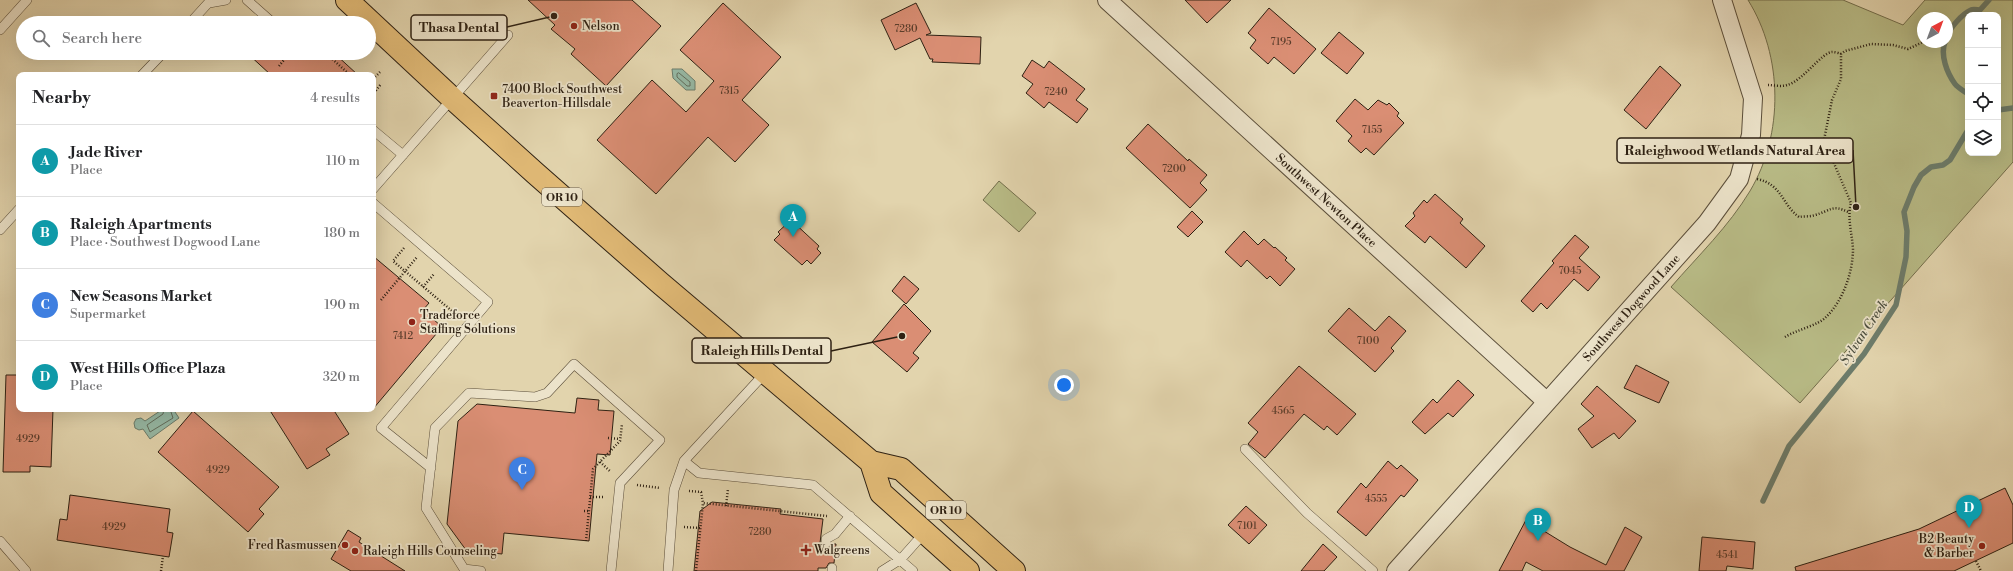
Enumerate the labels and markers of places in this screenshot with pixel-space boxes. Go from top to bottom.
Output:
callout: Thasa Dental [411,15,507,40]
place label: Nelson [582,19,620,34]
marker: Nelson [569,21,579,31]
place label: 7400 Block Southwest Beaverton-Hillsdale [501,82,623,111]
marker: 7400 Block Southwest Beaverton-Hillsdale [489,91,499,101]
callout: Raleighwood Wetlands Natural Area [1617,138,1853,163]
pin: A [780,204,806,237]
place label: Tradeforce Staffing Solutions [420,308,515,337]
marker: Tradeforce Staffing Solutions [407,317,417,327]
callout: Raleigh Hills Dental [692,338,831,363]
pin: C [509,457,535,490]
pin: D [1956,495,1982,528]
pin: B [1525,508,1551,541]
place label: B2 Beauty & Barber [1918,532,1974,561]
place label: Fred Rasmussen [248,538,337,553]
marker: Fred Rasmussen [340,540,350,550]
marker: B2 Beauty & Barber [1977,541,1987,551]
place label: Walgreens [813,543,870,558]
place label: Raleigh Hills Counseling [363,544,497,559]
marker: Walgreens [801,545,811,555]
marker: Raleigh Hills Counseling [350,546,360,556]

